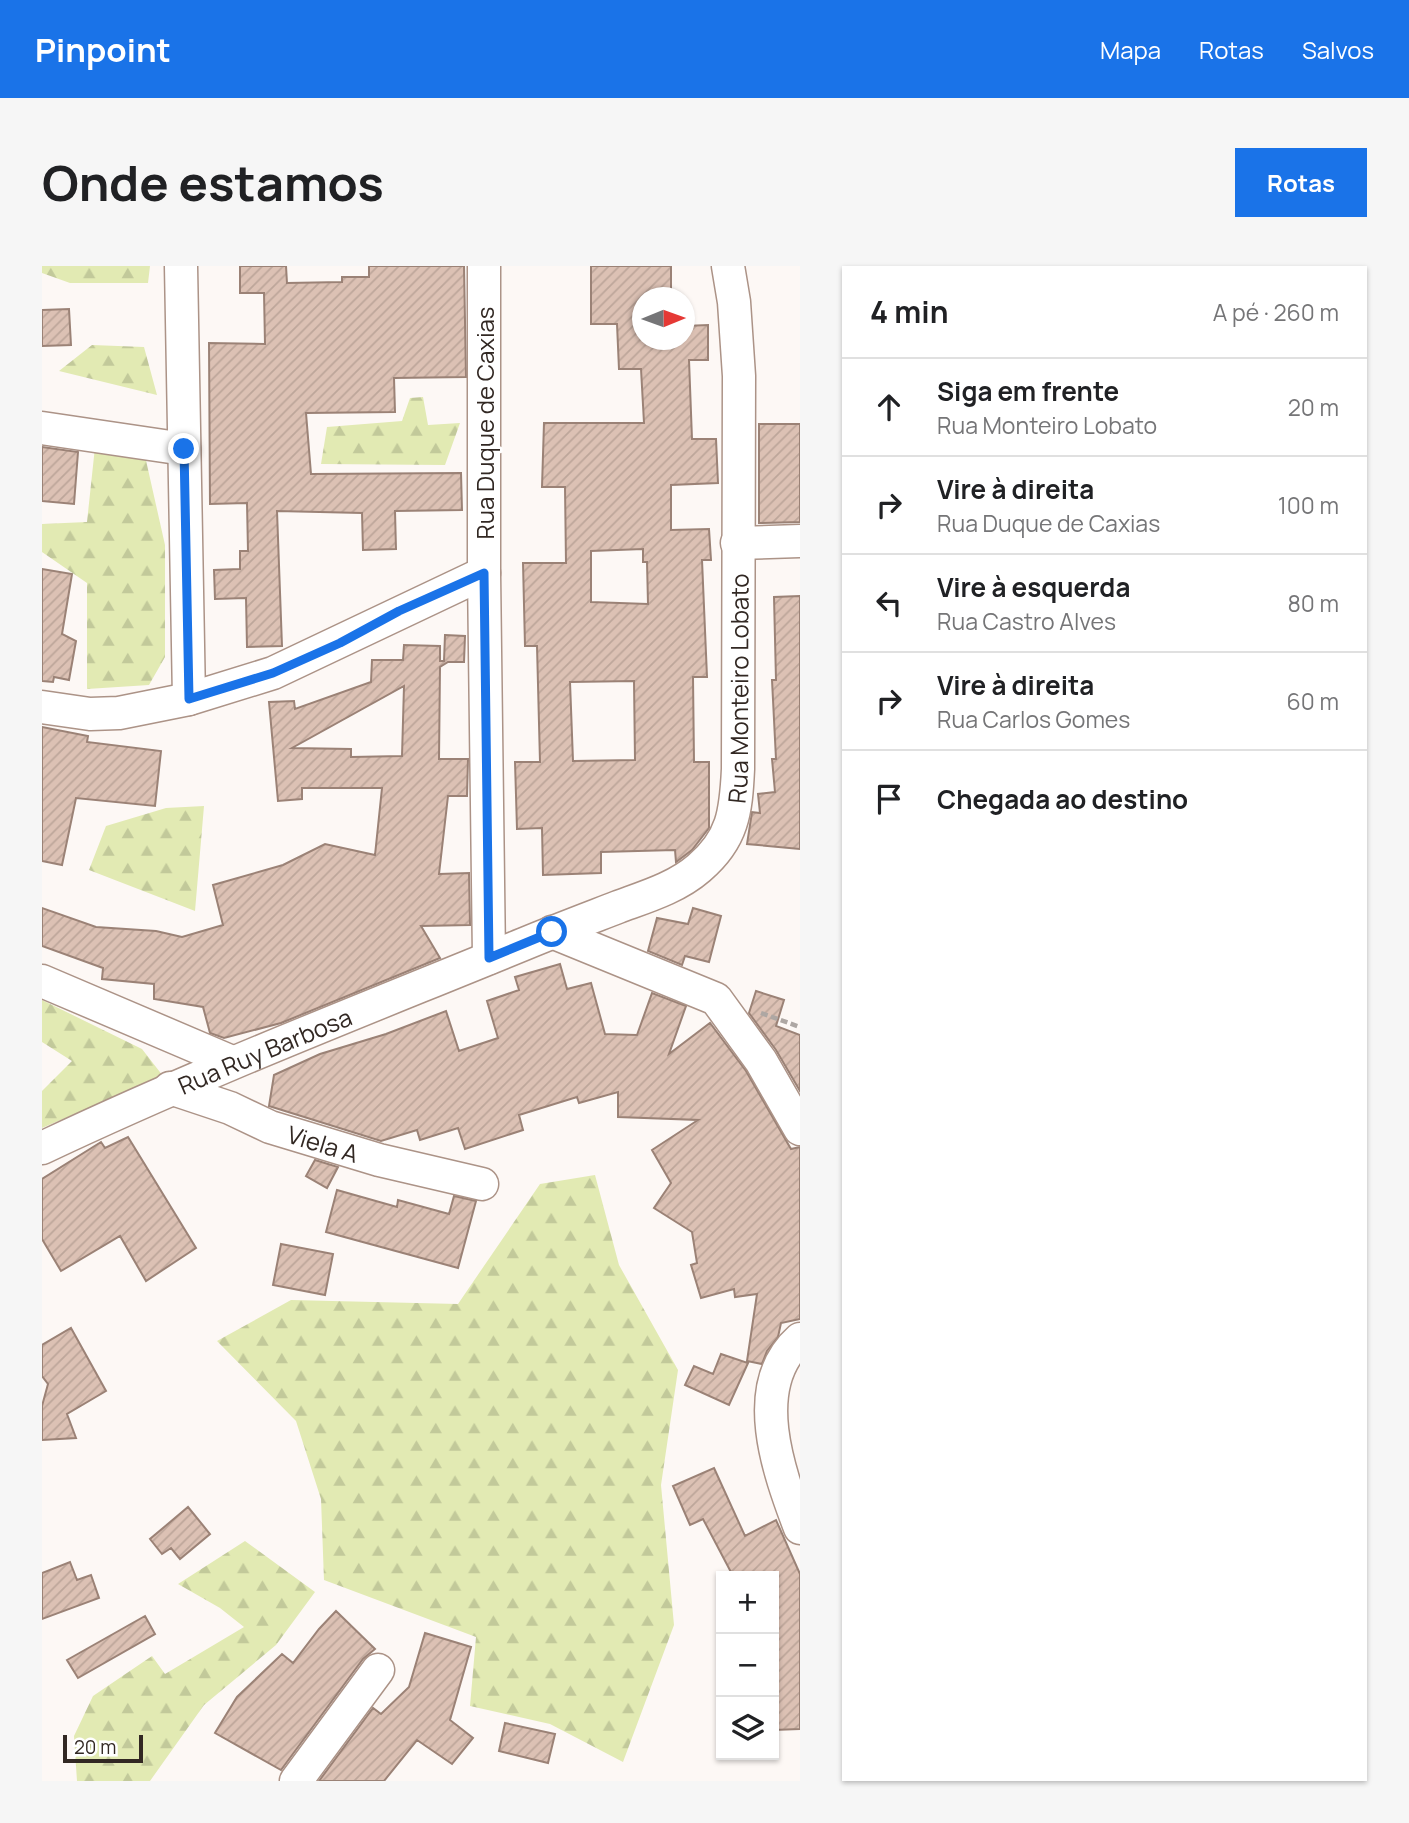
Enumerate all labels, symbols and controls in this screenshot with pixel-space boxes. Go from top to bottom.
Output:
text: Pinpoint [35,27,171,72]
text: Mapa [1100,33,1161,66]
text: Rotas [1199,33,1264,66]
text: Salvos [1302,33,1374,66]
button: Rotas [1235,148,1367,217]
text: Onde estamos [42,149,384,216]
north arrow [632,287,695,350]
text: 4 min [870,291,948,332]
text: A pé · 260 m [1213,296,1339,328]
street label: Rua Duque de Caxias [468,307,501,539]
text: Siga em frente [937,373,1119,409]
icon: ahead [870,388,908,426]
text: 20 m [1288,391,1339,423]
text: Rua Monteiro Lobato [937,409,1157,441]
route end [168,433,199,464]
text: Vire à direita [937,471,1094,507]
icon: right [870,486,908,524]
text: 100 m [1278,489,1339,521]
text: Rua Duque de Caxias [937,507,1160,539]
text: Vire à esquerda [937,569,1130,605]
street label: Rua Monteiro Lobato [719,573,755,805]
icon: left [870,584,908,622]
text: 80 m [1288,587,1339,619]
text: Rua Castro Alves [937,605,1116,637]
text: Vire à direita [937,667,1094,703]
icon: right [870,682,908,720]
text: 60 m [1287,685,1339,717]
text: Rua Carlos Gomes [937,703,1130,735]
icon: arrive [870,780,908,818]
text: Chegada ao destino [937,781,1188,817]
route start [536,916,567,947]
street label: Rua Ruy Barbosa [172,999,356,1101]
street label: Viela A [284,1117,363,1169]
map controls [716,1571,779,1760]
button: + [716,1571,779,1634]
button: − [716,1634,779,1697]
button: layers [716,1697,779,1760]
scale bar [63,1732,144,1764]
text: 20 m [74,1734,116,1760]

